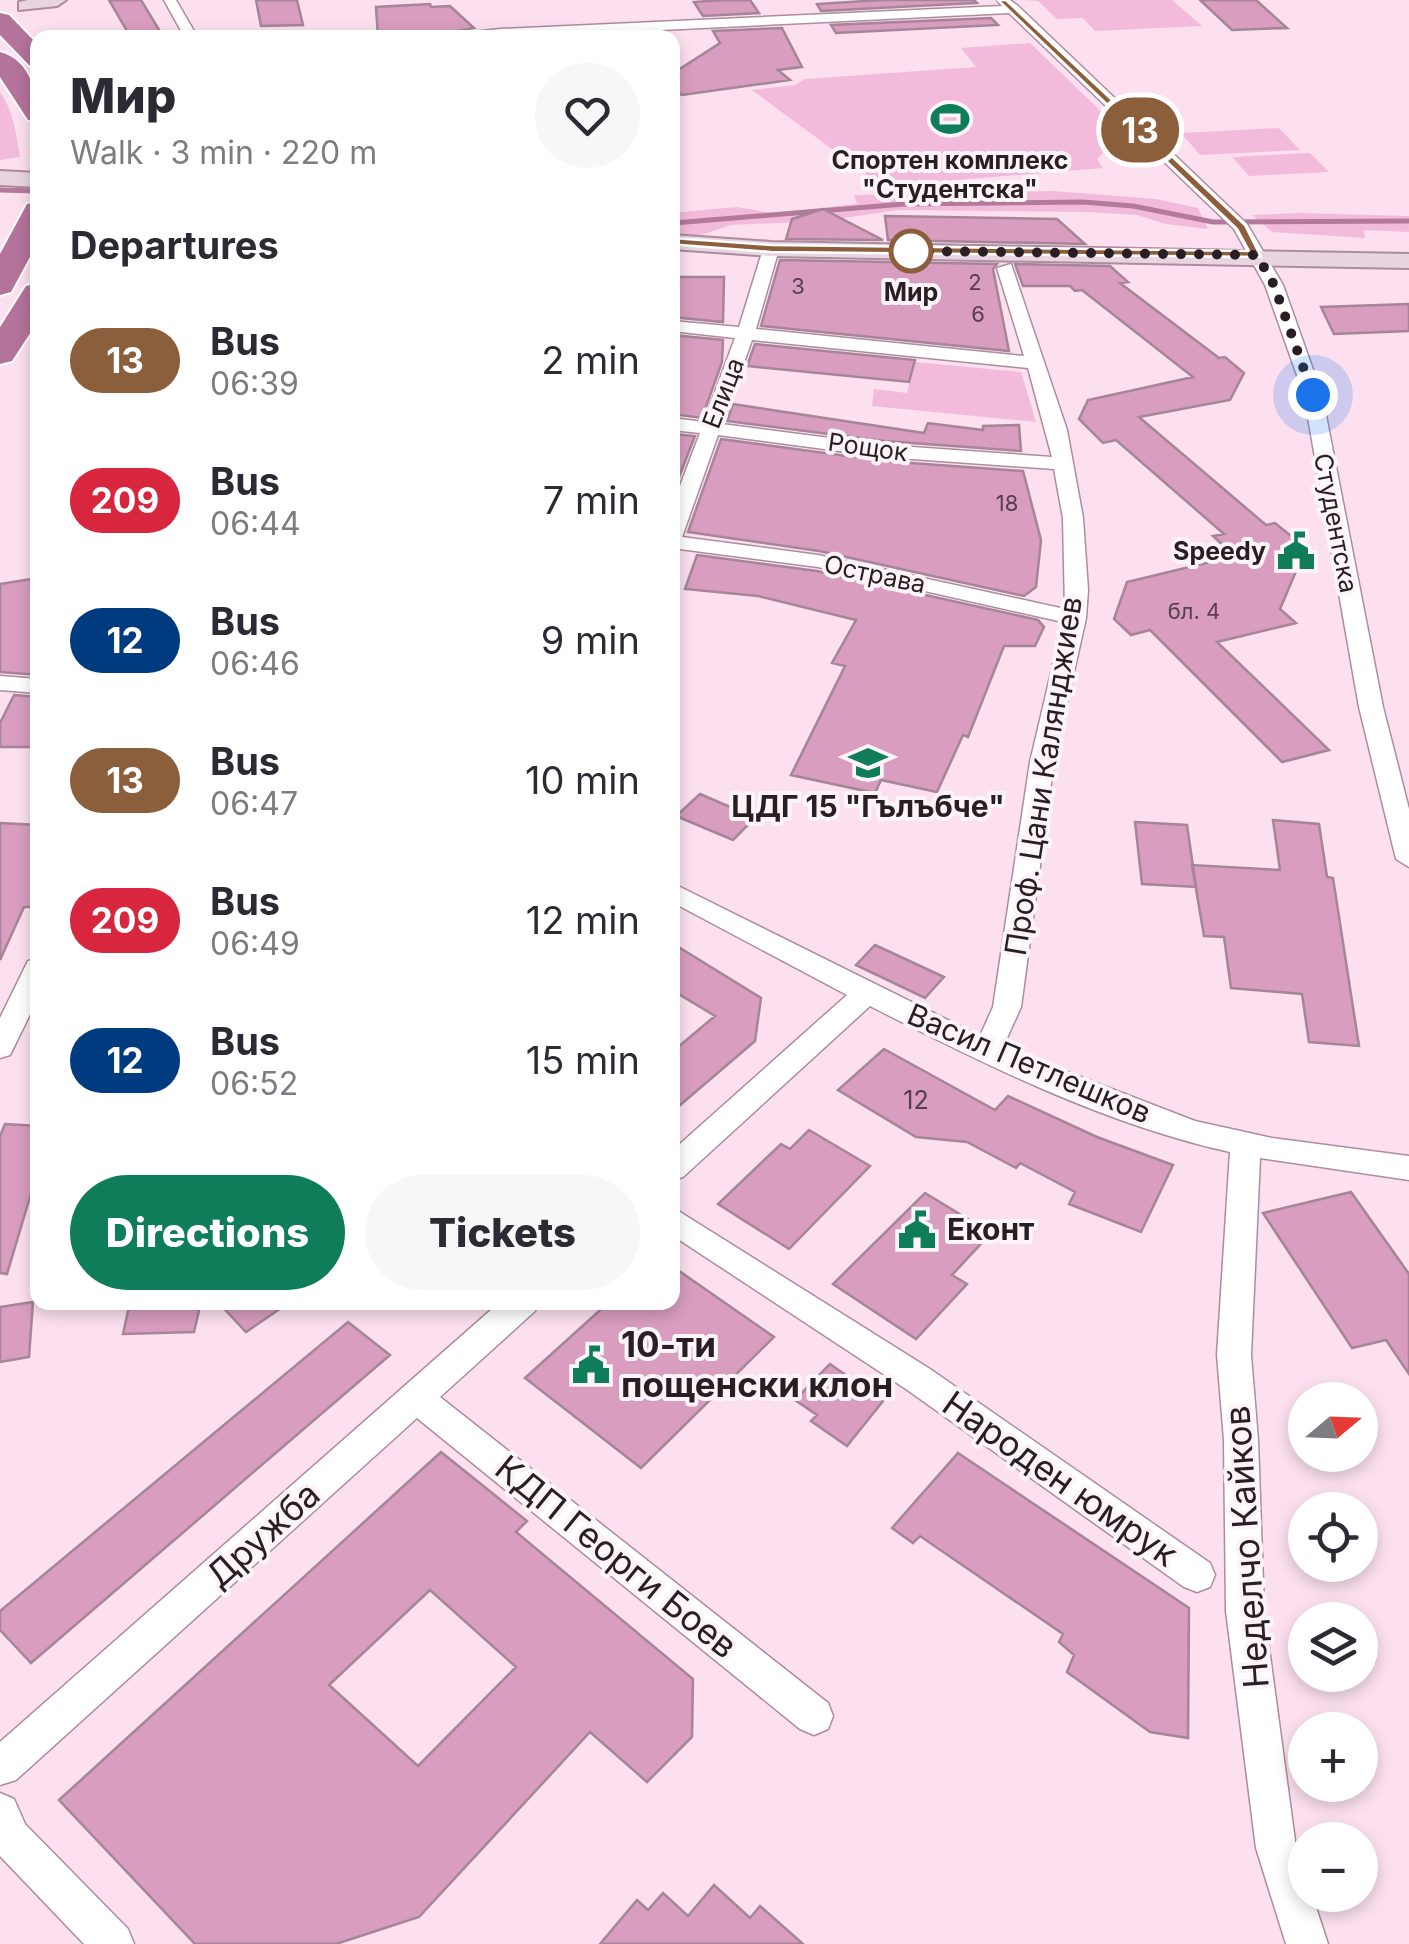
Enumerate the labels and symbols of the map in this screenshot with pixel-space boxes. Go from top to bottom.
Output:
sports icon: Спортен комплекс "Студентска" [929,98,971,140]
line badge: 13 [1095,98,1185,162]
place label: Спортен комплекс "Студентска" [831,145,1069,204]
marker: Мир [890,230,932,272]
house number: 2 [968,269,982,295]
house number: 3 [791,273,805,299]
place label: Мир [884,277,938,307]
house number: 6 [971,301,985,327]
street label: Елица [696,353,750,433]
your location [1288,370,1338,420]
street label: Рощок [826,427,910,467]
street label: Студентска [1308,451,1364,595]
house number: 18 [996,490,1018,516]
public building icon: Speedy [1275,530,1317,572]
place label: Speedy [1173,536,1266,566]
street label: Острава [821,549,929,599]
street label: Проф. Цани Калянджиев [997,594,1089,958]
house number: бл. 4 [1168,598,1220,624]
school or university icon: ЦДГ 15 "Гълъбче" [847,742,889,784]
place label: ЦДГ 15 "Гълъбче" [731,788,1005,824]
street label: Васил Петлешков [902,996,1156,1131]
house number: 12 [903,1085,929,1115]
public building icon: Еконт [896,1209,938,1251]
place label: Еконт [947,1211,1034,1247]
place label: 10-ти пощенски клон [621,1323,893,1405]
public building icon: 10-ти пощенски клон [570,1344,612,1386]
street label: Народен юмрук [935,1382,1186,1575]
north arrow [1288,1382,1378,1472]
street label: Неделчо Кайков [1215,1405,1277,1690]
street label: КДП Георги Боев [487,1446,746,1666]
street label: Дружба [197,1473,328,1596]

